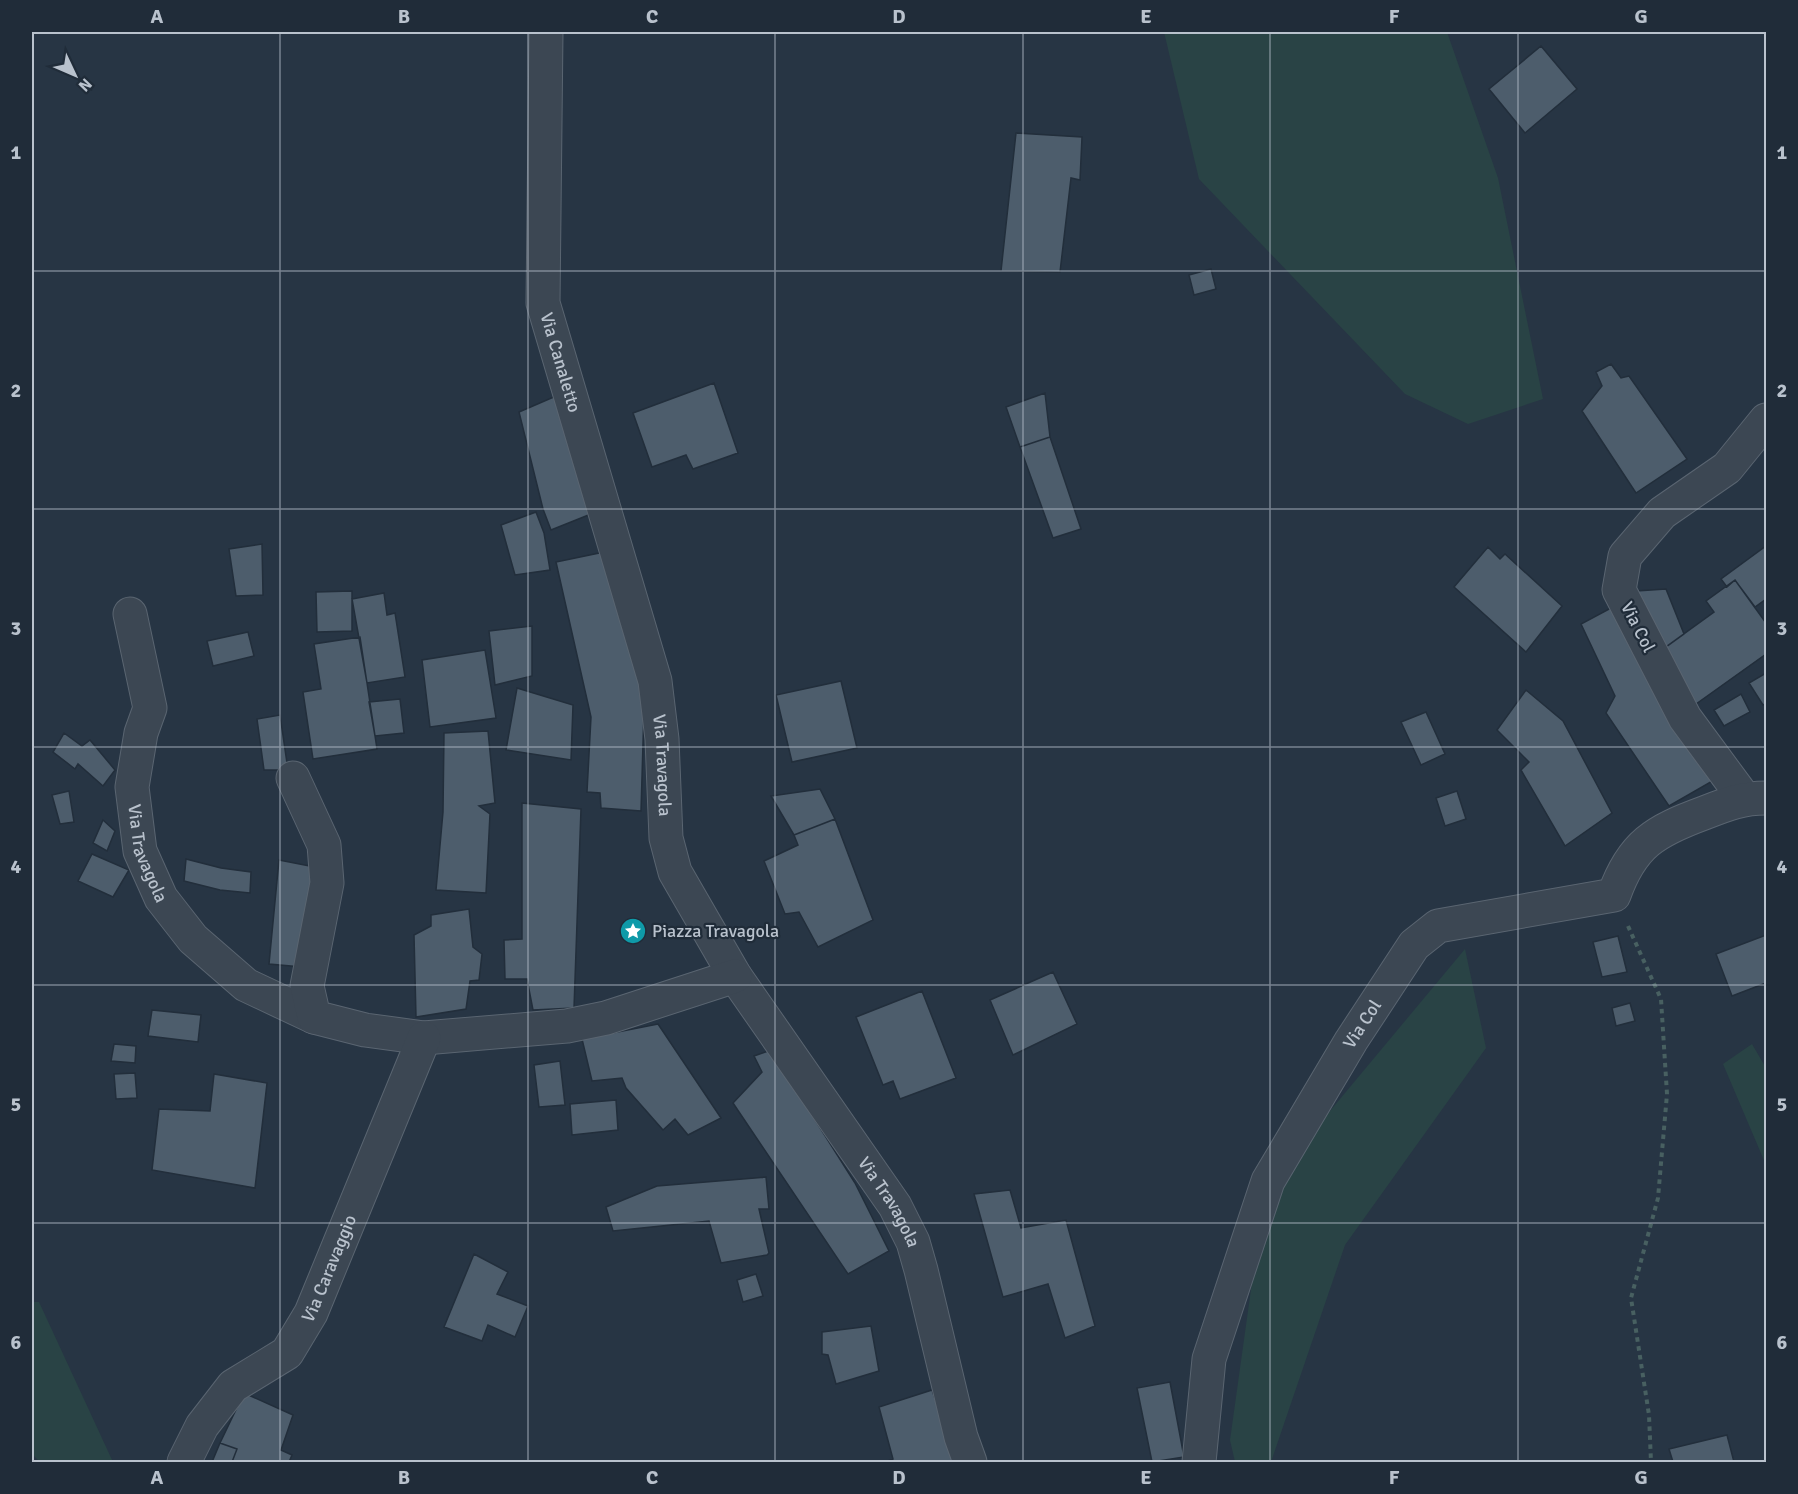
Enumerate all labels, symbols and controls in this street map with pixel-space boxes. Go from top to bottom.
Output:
text: A [151,4,164,29]
text: B [398,4,410,29]
text: C [646,4,658,29]
text: D [892,4,906,29]
text: E [1140,4,1152,29]
text: F [1389,4,1400,29]
text: G [1634,4,1648,29]
north arrow [45,45,105,105]
text: N [74,74,96,96]
text: 1 [11,140,22,165]
text: 1 [1777,140,1788,165]
street label: Via Canaletto [535,310,586,415]
text: 2 [11,378,21,403]
text: 2 [1777,378,1787,403]
street label: Via Col [1616,598,1660,656]
text: 3 [11,616,21,641]
text: 3 [1777,616,1787,641]
street label: Via Travagola [648,713,676,817]
street label: Via Travagola [123,803,173,906]
text: 4 [11,854,22,879]
text: 4 [1777,854,1788,879]
place icon: Piazza Travagola [618,916,648,946]
place label: Piazza Travagola [652,920,779,942]
street label: Via Col [1338,996,1386,1052]
text: 5 [11,1092,21,1117]
text: 5 [1777,1092,1787,1117]
street label: Via Travagola [853,1153,925,1250]
street label: Via Caravaggio [297,1211,361,1326]
text: 6 [11,1330,22,1355]
text: 6 [1777,1330,1788,1355]
text: A [151,1465,164,1490]
text: B [398,1465,410,1490]
text: C [646,1465,658,1490]
text: D [892,1465,906,1490]
text: E [1140,1465,1152,1490]
text: F [1389,1465,1400,1490]
text: G [1634,1465,1648,1490]

